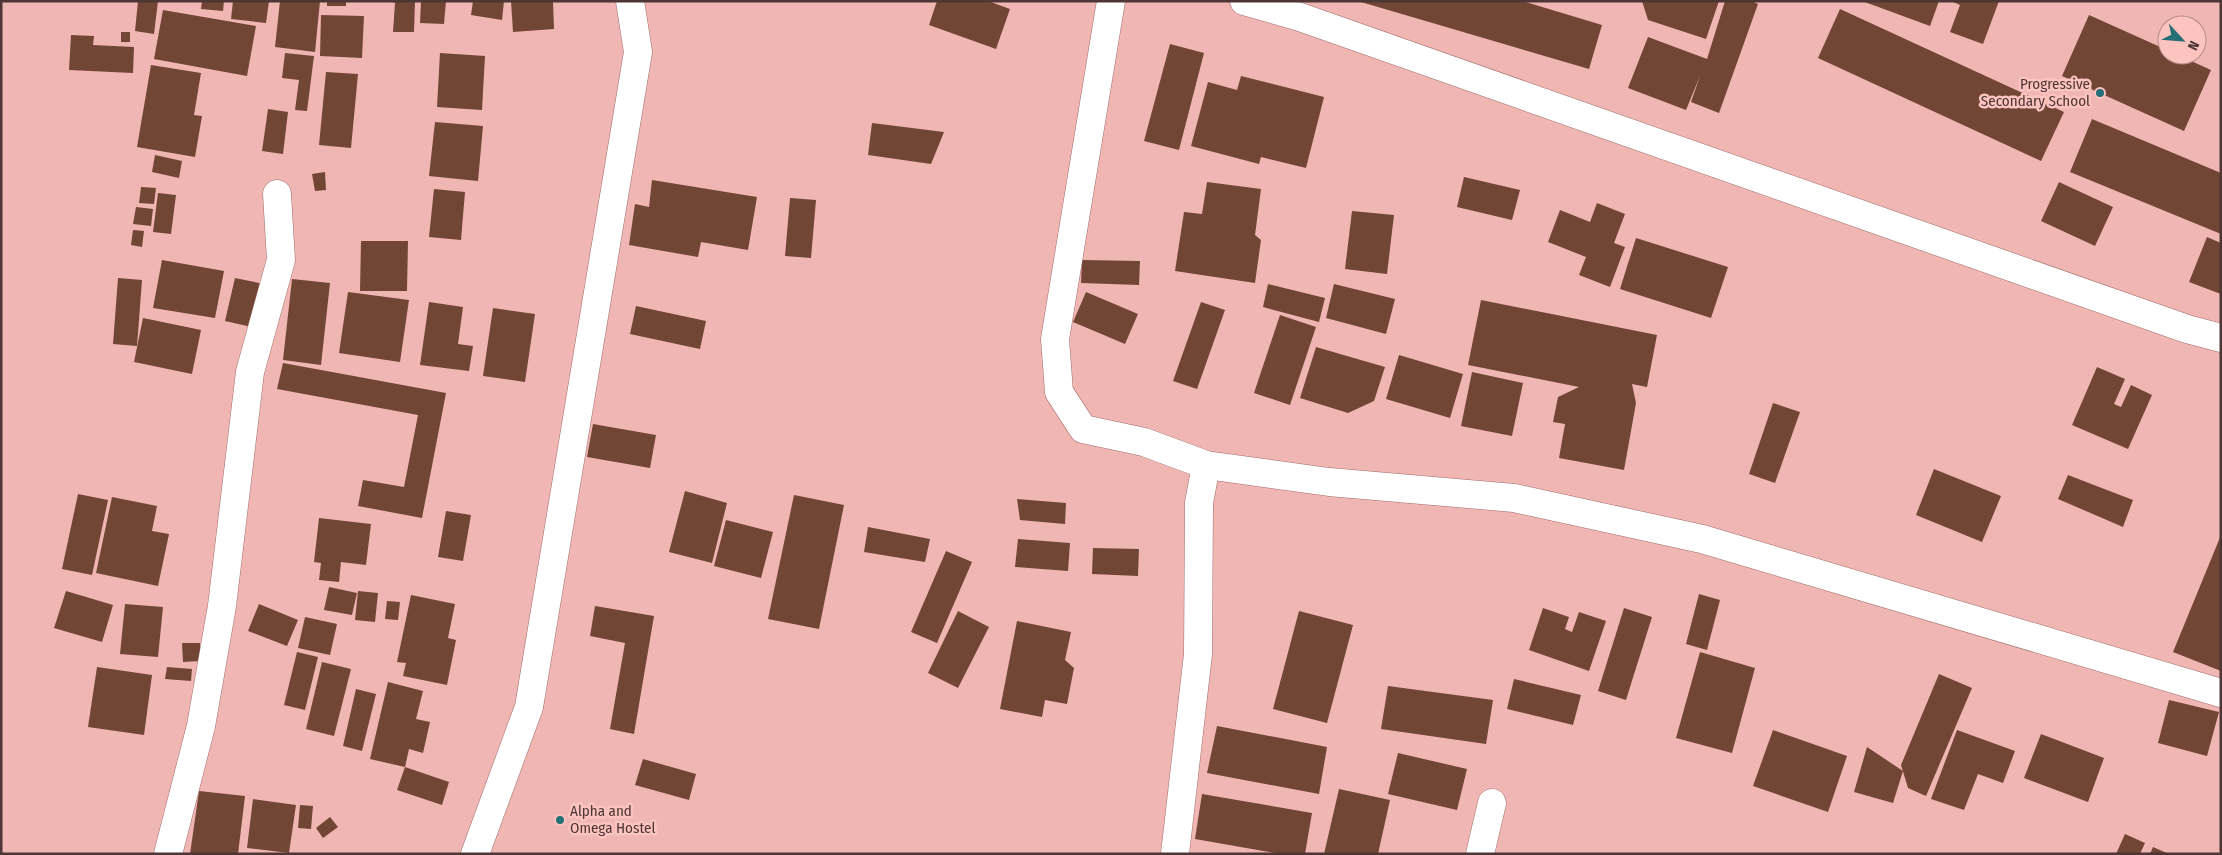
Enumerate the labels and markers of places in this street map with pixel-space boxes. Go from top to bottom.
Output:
place label: Progressive Secondary School [1981,75,2090,110]
marker: Progressive Secondary School [2094,87,2106,99]
place label: Alpha and Omega Hostel [570,802,655,837]
marker: Alpha and Omega Hostel [554,814,566,826]

